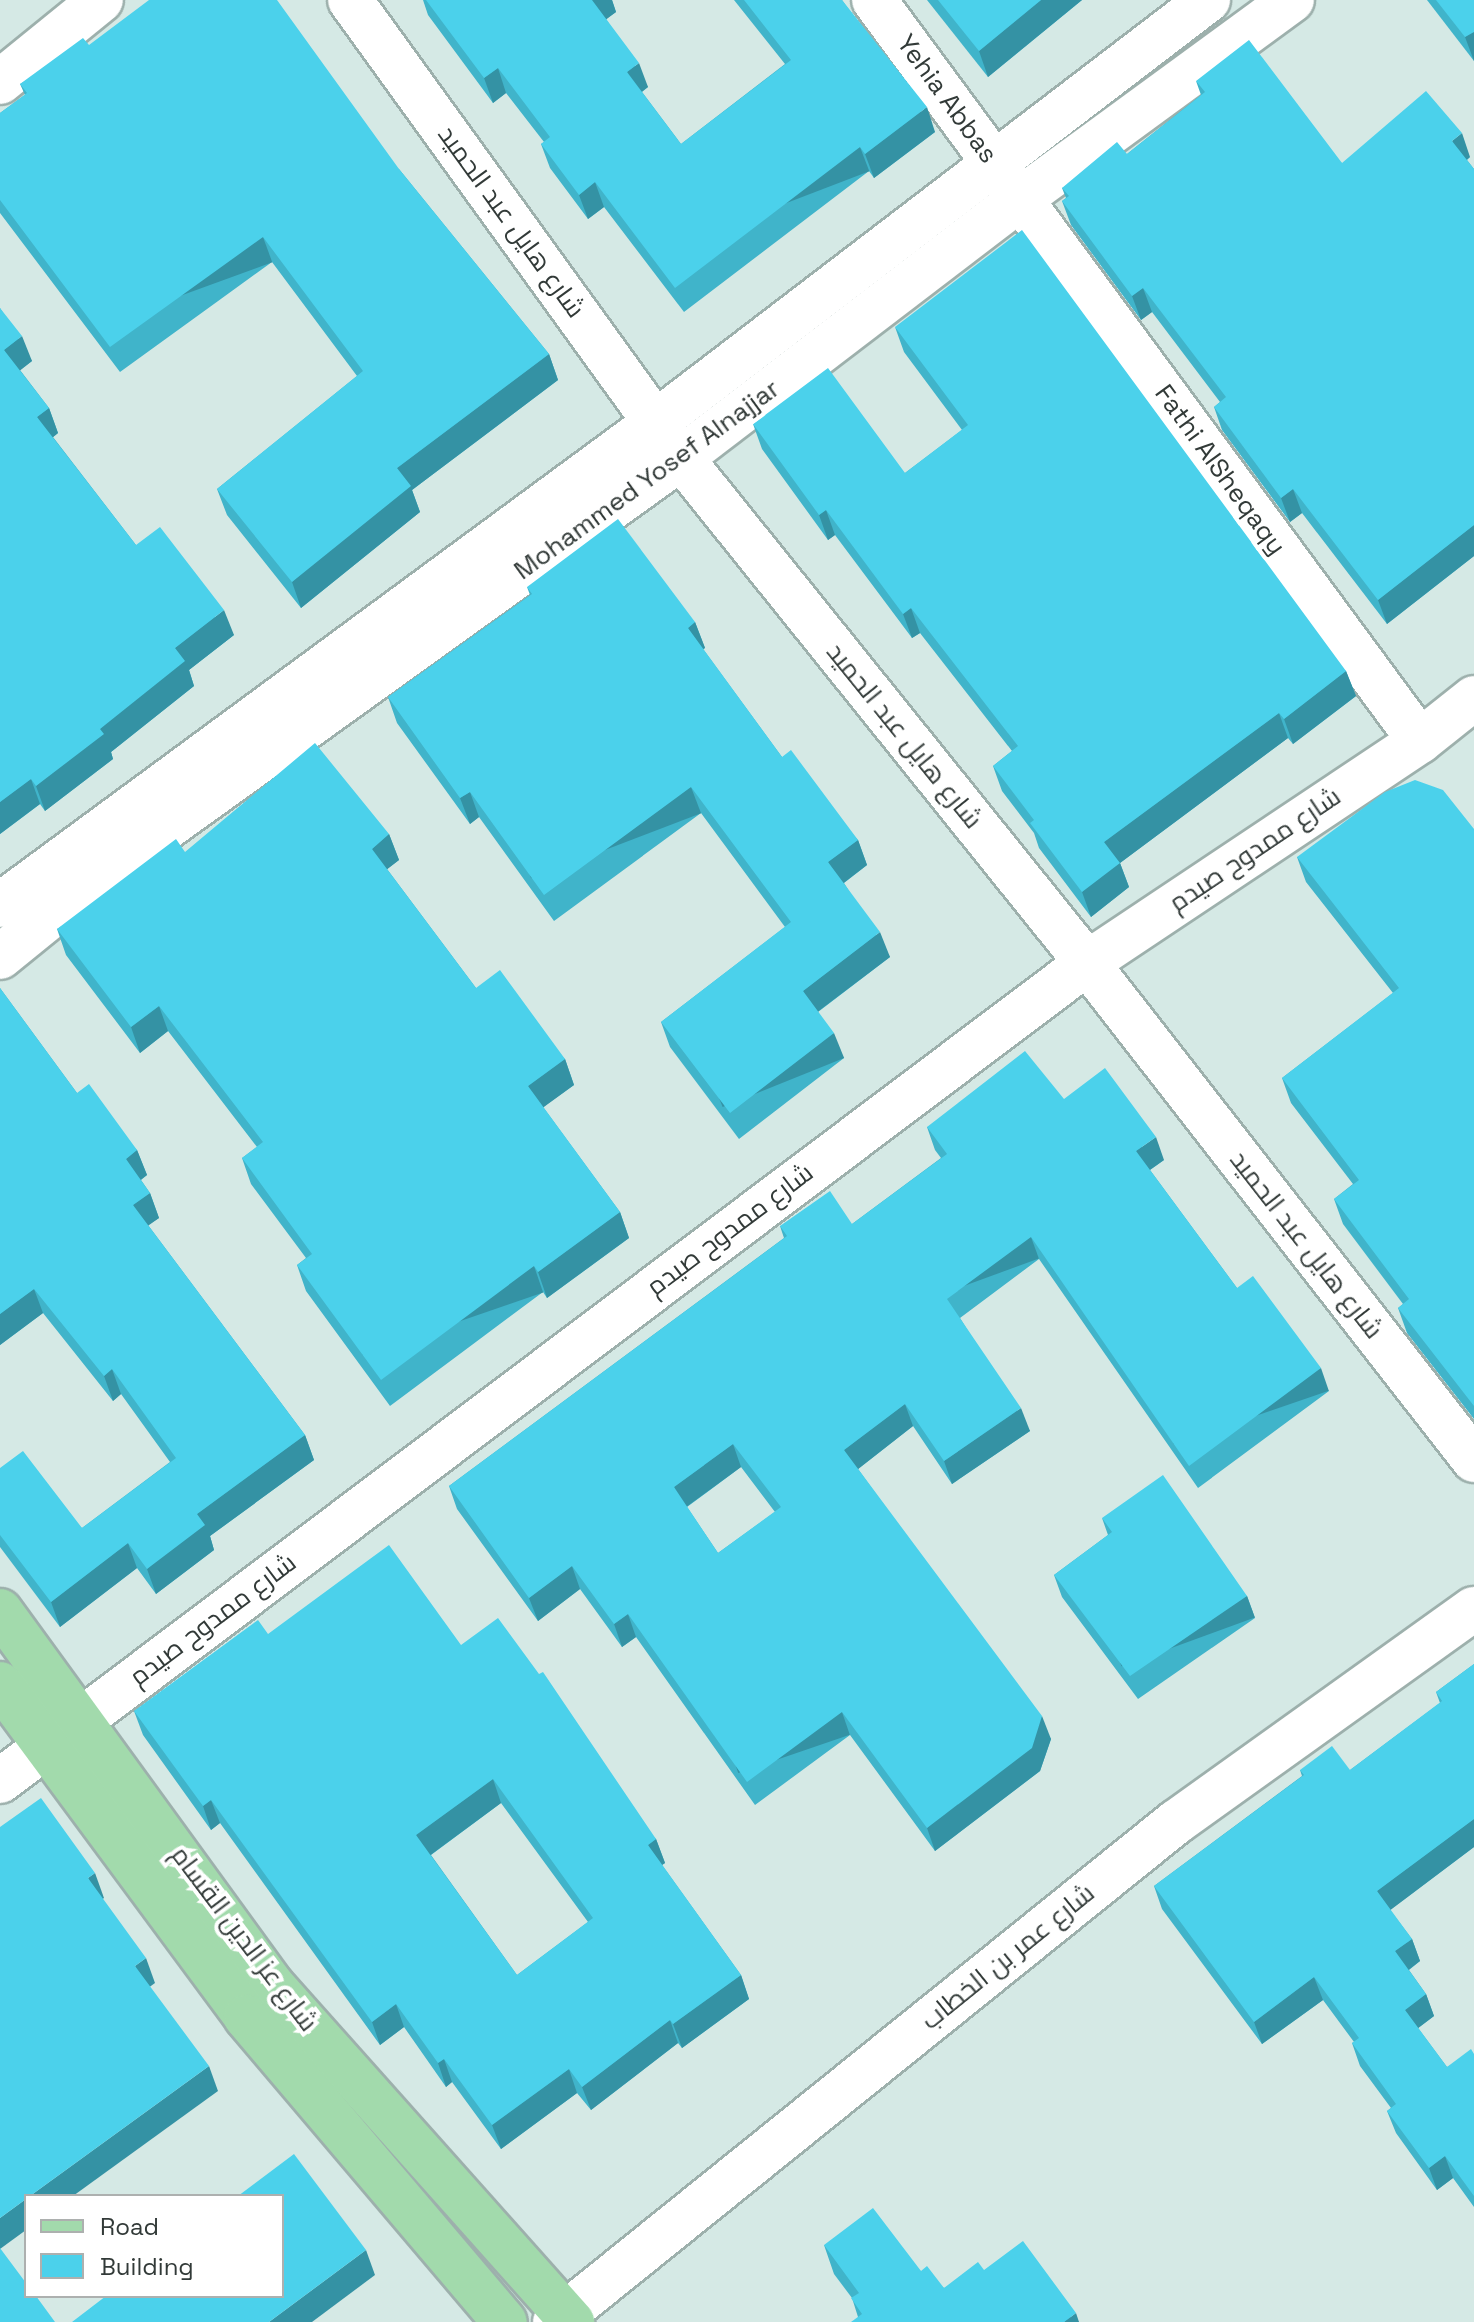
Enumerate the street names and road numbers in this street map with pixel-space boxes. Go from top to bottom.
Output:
street label: Yehia Abbas [890,29,1004,169]
street label: شارع هايل عبد الحميد [431,120,591,324]
street label: Mohammed Yosef Alnajjar [508,373,786,587]
street label: Fathi AlSheqaqy [1148,379,1292,561]
street label: شارع هايل عبد الحميد [820,637,988,835]
street label: شارع ممدوح صيدم [1163,781,1347,919]
street label: شارع هايل عبد الحميد [1223,1145,1389,1345]
street label: شارع ممدوح صيدم [641,1157,819,1303]
street label: شارع ممدوح صيدم [124,1547,302,1693]
street label: شارع عز الدين القسام [164,1840,324,2038]
street label: شارع عمر بن الخطاب [915,1878,1101,2036]

